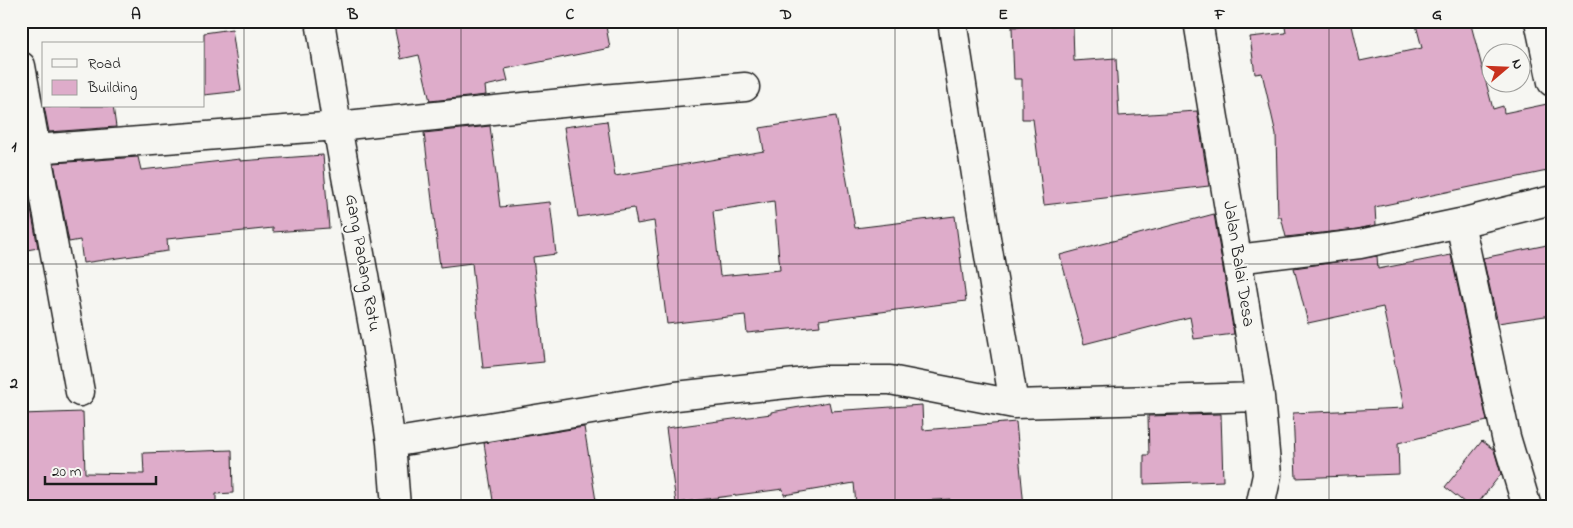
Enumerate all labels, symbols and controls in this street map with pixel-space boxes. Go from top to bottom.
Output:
text: A [131,3,141,27]
text: B [347,3,359,27]
text: C [566,3,575,27]
text: D [779,3,792,27]
text: E [998,3,1008,27]
text: F [1214,3,1226,27]
text: G [1432,3,1442,27]
legend [42,42,205,108]
north arrow [1480,42,1530,92]
text: Road [88,53,121,75]
text: N [1505,56,1528,72]
text: Building [87,77,137,100]
text: 1 [11,135,17,159]
street label: Gang Padang Ratu [336,192,387,334]
street label: Jalan Balai Desa [1215,199,1261,329]
text: 2 [9,372,18,396]
scale bar [45,453,156,485]
text: 20 m [52,461,82,483]

